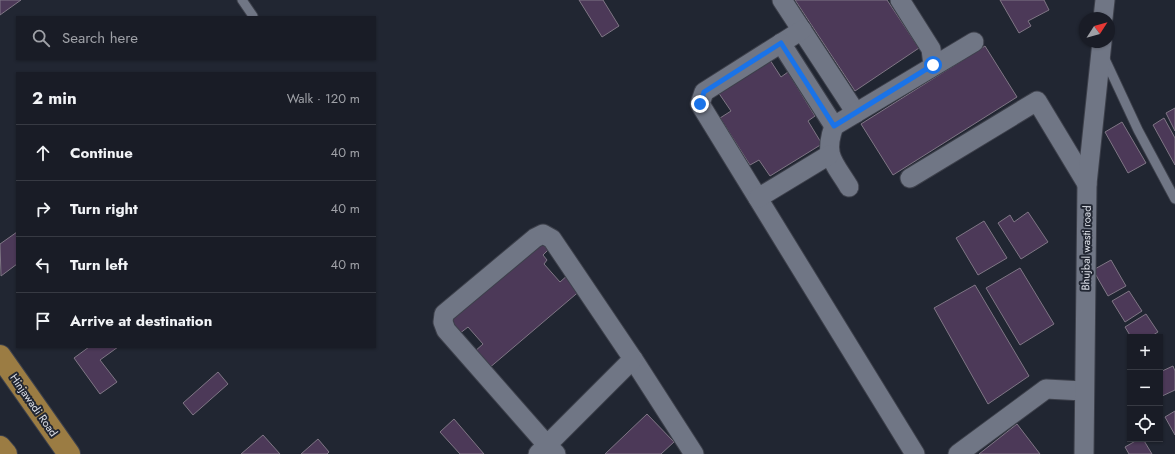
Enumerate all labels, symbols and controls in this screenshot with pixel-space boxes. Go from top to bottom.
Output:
north arrow [1079,12,1115,48]
search box [16,16,376,60]
icon: search [30,27,52,49]
text: Search here [62,27,138,49]
route start [924,56,942,74]
text: 2 min [32,86,77,110]
text: Walk · 120 m [287,89,360,108]
route end [691,95,709,113]
icon: ahead [32,142,54,164]
text: Continue [70,142,133,164]
text: 40 m [331,143,360,162]
icon: right [32,198,54,220]
text: Turn right [70,198,138,220]
text: 40 m [331,199,360,218]
street label: Bhujbal wasti road [1077,205,1095,291]
icon: left [32,254,54,276]
text: Turn left [70,254,128,276]
text: 40 m [331,255,360,274]
icon: arrive [32,310,54,332]
text: Arrive at destination [70,310,212,332]
map controls [1127,334,1163,442]
button: + [1127,334,1163,370]
street label: Hinjawadi Road [6,370,62,440]
button: − [1127,370,1163,406]
button: locate [1127,406,1163,442]

